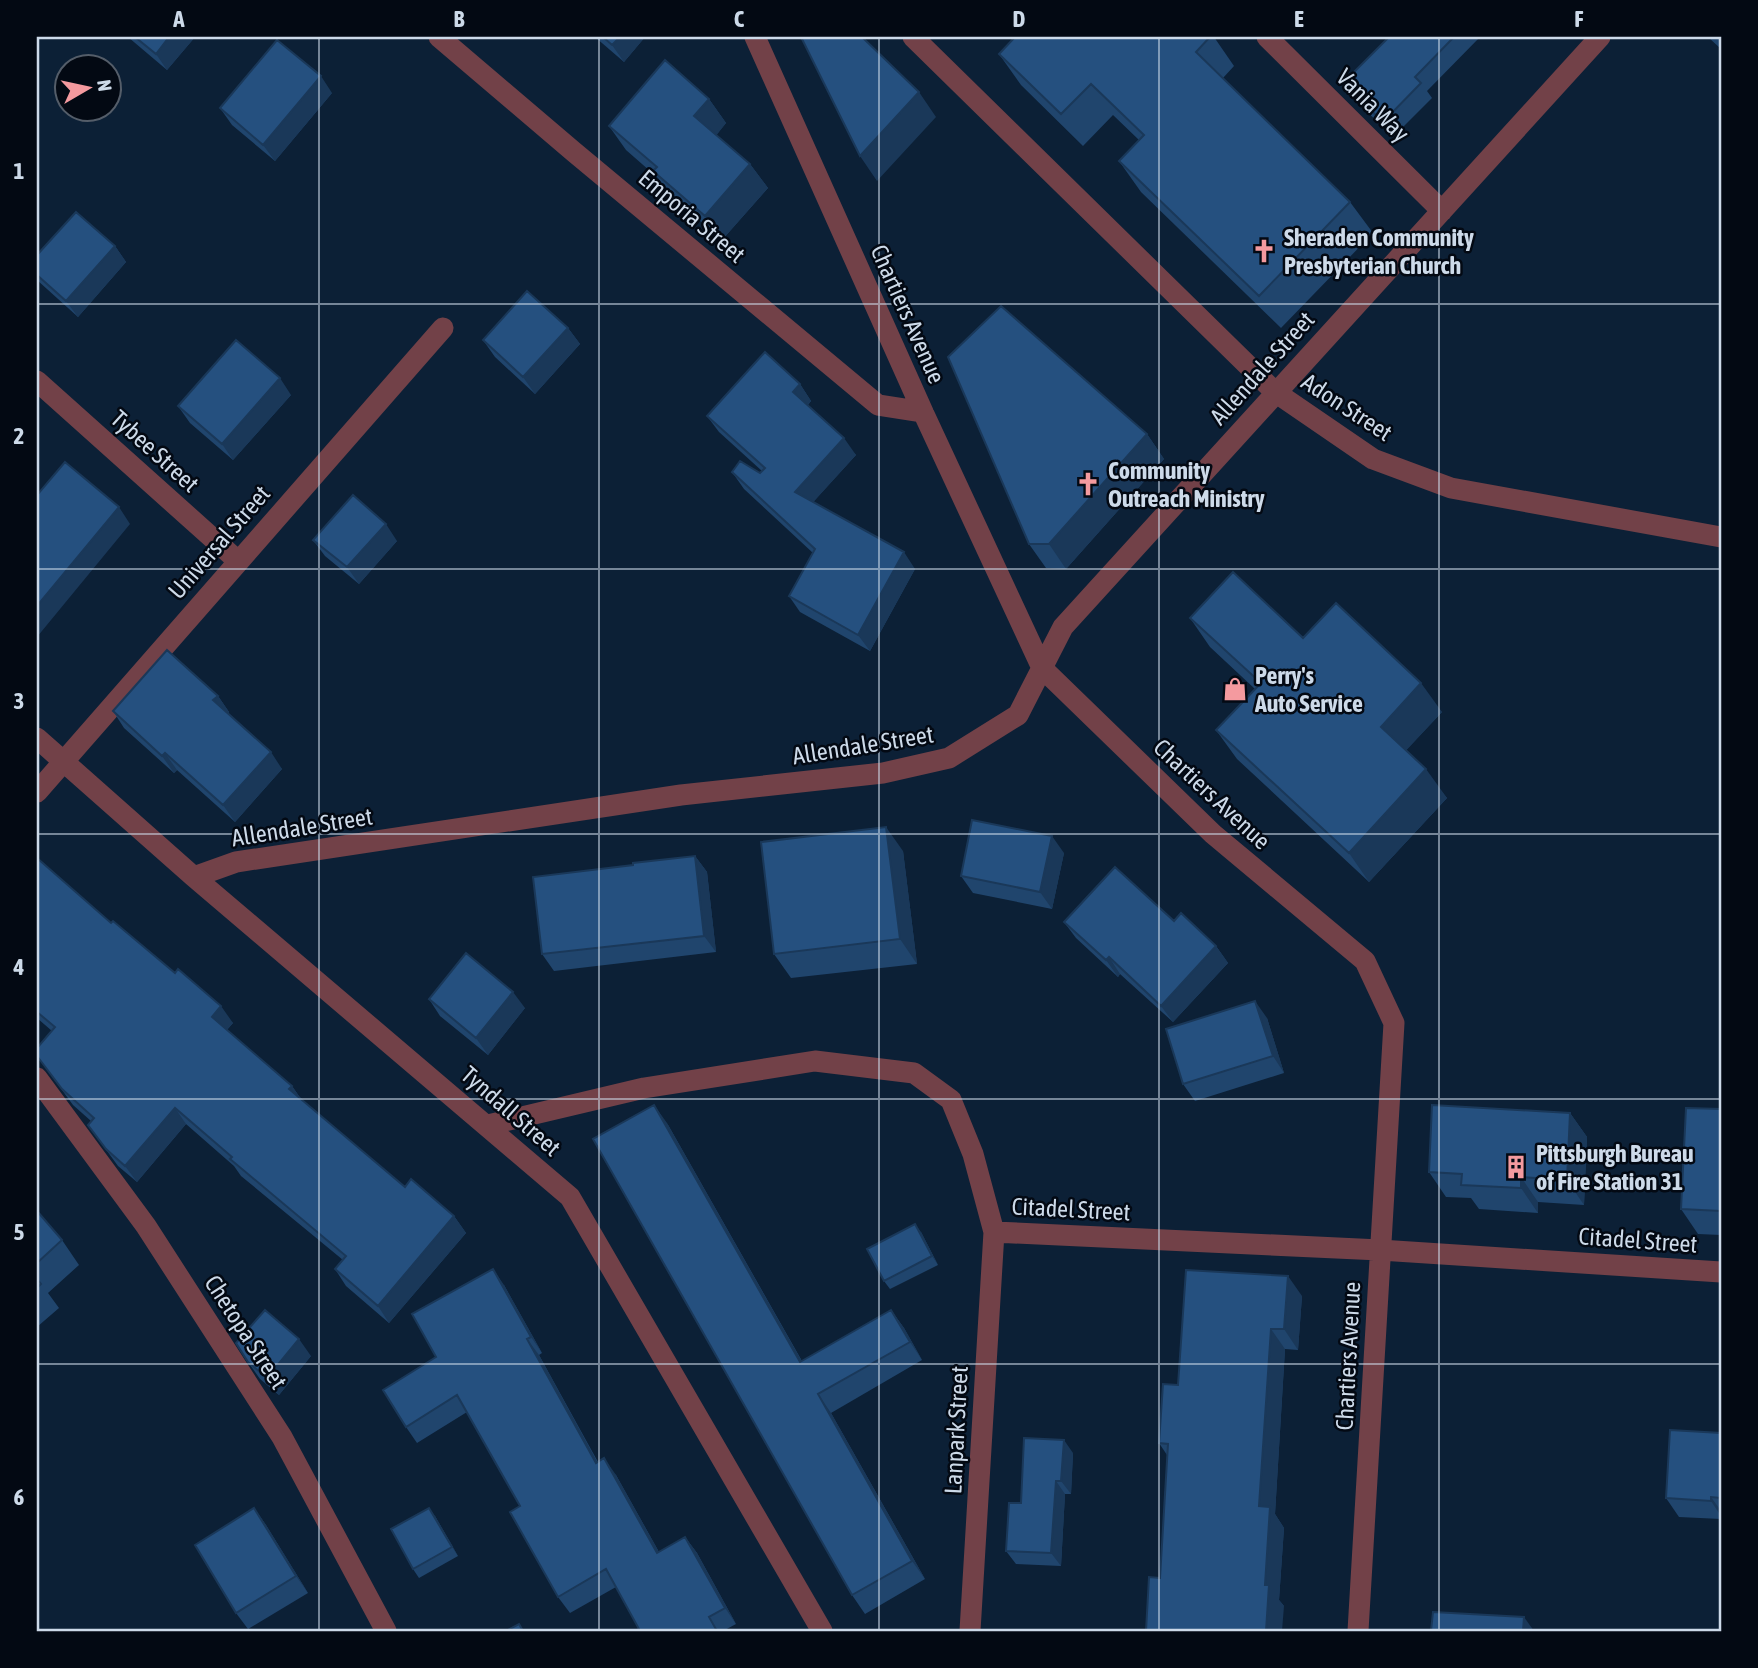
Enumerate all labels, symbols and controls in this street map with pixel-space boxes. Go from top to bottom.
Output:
text: A [172,6,185,32]
text: B [454,6,465,32]
text: C [734,6,745,32]
text: D [1013,6,1026,32]
text: E [1294,6,1304,32]
text: F [1574,6,1584,32]
north arrow [52,52,122,122]
street label: Vania Way [1331,63,1415,147]
text: N [93,78,117,93]
text: 1 [14,158,25,184]
street label: Emporia Street [634,164,750,268]
place label: Sheraden Community Presbyterian Church [1284,224,1474,279]
church icon: Sheraden Community Presbyterian Church [1250,237,1278,265]
street label: Chartiers Avenue [865,240,951,388]
street label: Allendale Street [1204,306,1320,430]
street label: Adon Street [1297,368,1397,446]
street label: Tybee Street [106,405,204,497]
text: 2 [14,423,24,449]
place label: Community Outreach Ministry [1108,457,1265,512]
church icon: Community Outreach Ministry [1074,470,1102,498]
street label: Universal Street [163,480,275,604]
place label: Perry's Auto Service [1254,662,1363,717]
shop icon: Perry's Auto Service [1221,675,1249,703]
text: 3 [14,688,24,714]
street label: Allendale Street [791,721,935,769]
street label: Chartiers Avenue [1148,733,1276,855]
street label: Allendale Street [230,803,374,851]
text: 4 [13,954,25,980]
street label: Tyndall Street [456,1061,566,1161]
place label: Pittsburgh Bureau of Fire Station 31 [1536,1140,1694,1195]
building icon: Pittsburgh Bureau of Fire Station 31 [1502,1153,1530,1181]
street label: Citadel Street [1011,1192,1131,1226]
text: 5 [14,1219,25,1245]
street label: Citadel Street [1578,1222,1698,1258]
street label: Chetopa Street [199,1270,293,1394]
street label: Chartiers Avenue [1331,1281,1365,1431]
street label: Lanpark Street [939,1365,973,1495]
text: 6 [14,1484,25,1510]

